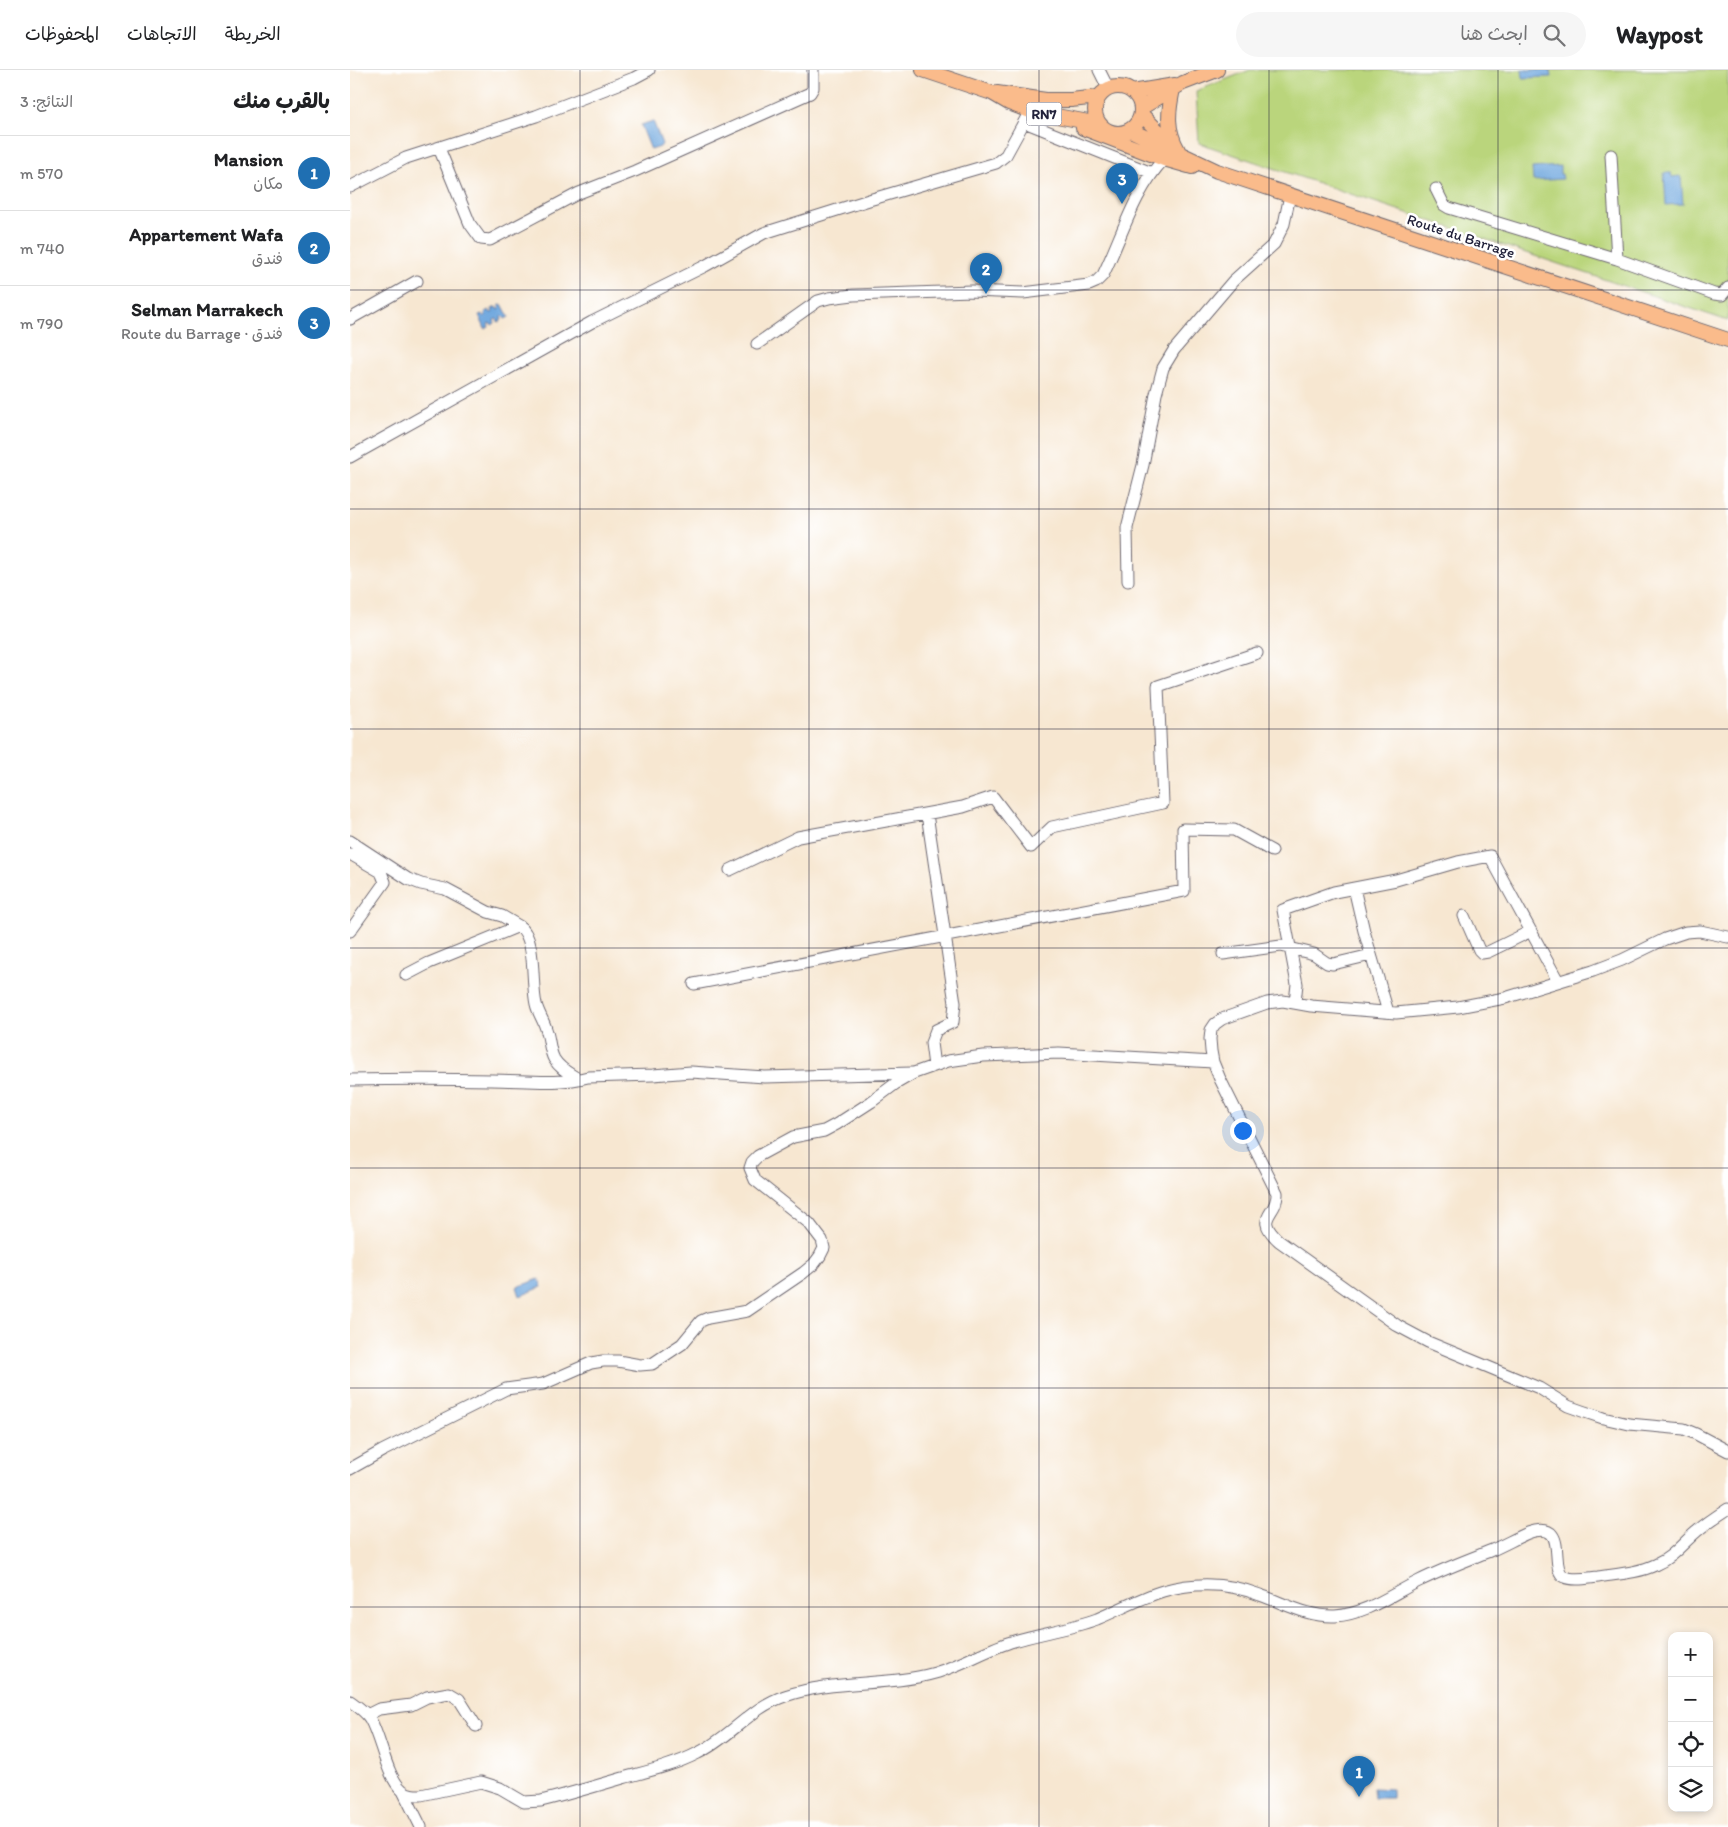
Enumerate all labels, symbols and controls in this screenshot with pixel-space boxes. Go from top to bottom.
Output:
search box [1236,12,1586,57]
text: Waypost [1616,20,1703,49]
icon: search [1540,21,1568,49]
text: ابحث هنا [1460,22,1528,45]
text: المحفوظات [25,23,99,45]
text: الاتجاهات [127,23,197,45]
text: الخريطة [225,23,281,45]
text: بالقرب منك [233,88,330,113]
text: النتائج: 3 [20,92,73,111]
road number: RN7 [1026,103,1062,126]
text: Mansion [214,148,283,171]
pin: 3 [1106,163,1138,204]
text: 570 m [20,164,63,183]
text: 1 [310,164,318,183]
text: مكان [253,174,283,193]
street label: Route du Barrage [1405,210,1517,262]
text: Appartement Wafa [129,223,283,246]
text: 740 m [20,239,65,258]
text: 2 [310,239,318,258]
text: فندق [252,249,283,268]
pin: 2 [970,253,1002,294]
text: Selman Marrakech [131,298,283,321]
text: 790 m [20,314,63,333]
text: 3 [310,314,318,333]
text: فندق · Route du Barrage [121,324,283,343]
your location [1230,1118,1256,1144]
map controls [1668,1632,1713,1812]
button: + [1668,1632,1713,1677]
button: − [1668,1677,1713,1722]
button: locate [1668,1722,1713,1767]
pin: 1 [1343,1756,1375,1797]
button: layers [1668,1767,1713,1812]

